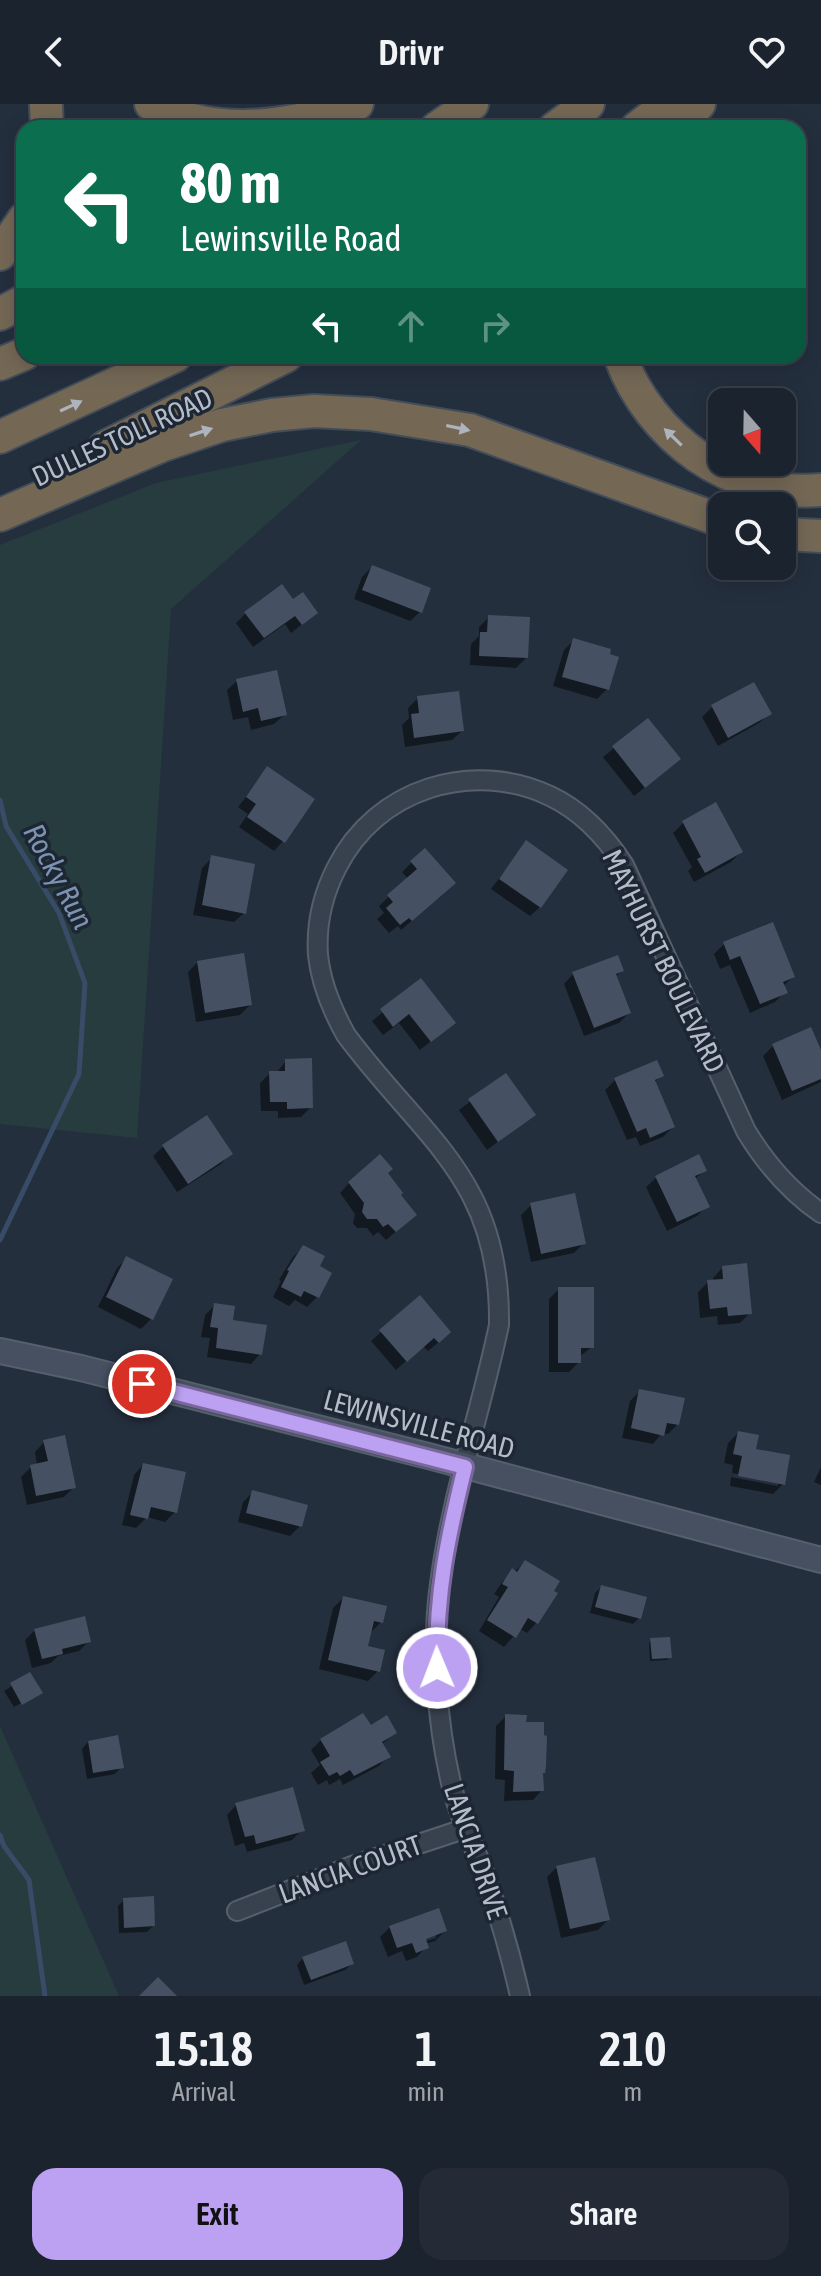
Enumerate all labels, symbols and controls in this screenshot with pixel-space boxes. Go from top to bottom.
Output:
icon: back [32,30,76,74]
icon: heart [745,30,789,74]
text: Drivr [378,31,443,73]
text: 80 m [180,151,281,215]
icon: left [48,152,152,256]
text: Lewinsville Road [180,217,402,259]
icon: left [305,304,349,348]
icon: ahead [389,304,433,348]
icon: right [473,304,517,348]
street label: DULLES TOLL ROAD [27,381,217,493]
north arrow [708,388,796,476]
map controls [708,388,796,580]
one-way arrow [60,399,83,413]
one-way arrow [445,422,470,435]
one-way arrow [190,425,214,438]
one-way arrow [664,428,683,446]
button: search [708,492,796,580]
water label: Rocky Run [17,818,101,934]
street label: MAYHURST BOULEVARD [596,844,732,1078]
pin [108,1350,176,1418]
icon: arrive [120,1362,164,1406]
street label: LEWINSVILLE ROAD [320,1383,518,1465]
position arrow [395,1626,479,1710]
street label: LANCIA DRIVE [438,1779,514,1923]
street label: LANCIA COURT [274,1828,426,1910]
text: 15:18 [154,2021,253,2076]
text: 1 [415,2021,437,2076]
text: 210 [599,2021,667,2076]
text: Arrival [172,2077,235,2107]
text: min [407,2077,445,2107]
text: m [623,2077,642,2107]
button: Exit [32,2168,403,2260]
button: Share [419,2168,789,2260]

